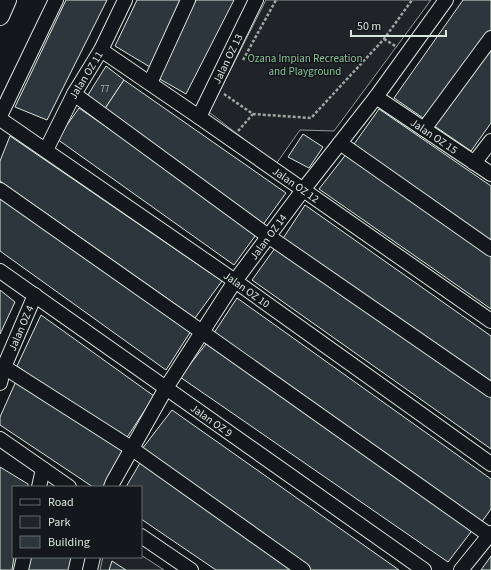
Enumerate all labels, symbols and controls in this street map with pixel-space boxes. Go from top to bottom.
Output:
scale bar [351,12,446,38]
text: 50 m [357,18,381,35]
street label: Jalan OZ 13 [209,31,246,86]
street label: Jalan OZ 11 [66,48,107,102]
park label: Ozana Impian Recreation and Playground [248,51,362,79]
house number: 77 [101,83,110,96]
street label: Jalan OZ 15 [407,115,460,158]
street label: Jalan OZ 12 [269,164,322,207]
street label: Jalan OZ 14 [247,211,291,263]
street label: Jalan OZ 10 [220,268,273,312]
street label: Jalan OZ 4 [5,303,38,353]
street label: Jalan OZ 9 [187,401,235,441]
legend [12,486,142,558]
text: Road [48,494,74,511]
text: Park [48,514,70,531]
text: Building [48,534,90,551]

